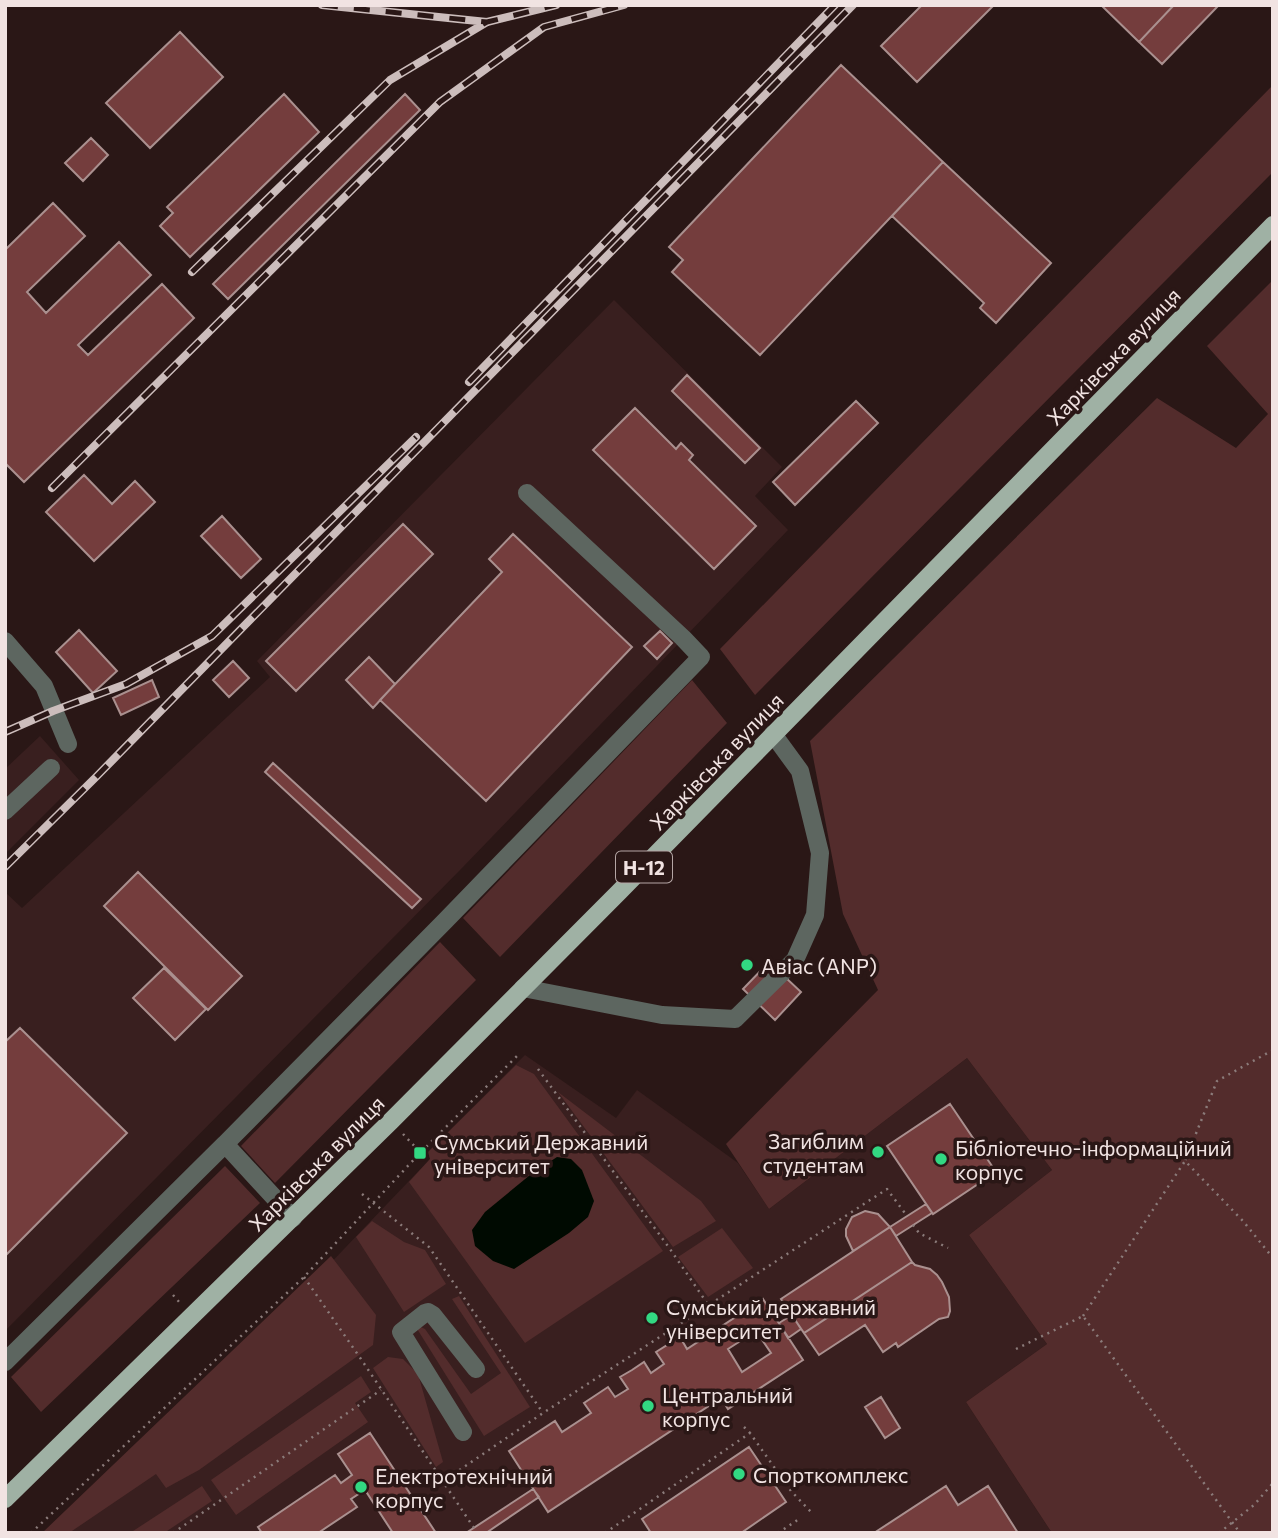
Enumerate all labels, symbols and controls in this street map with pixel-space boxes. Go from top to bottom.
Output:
street label: Харківська вулиця [1041,282,1185,430]
street label: Харківська вулиця [644,687,788,835]
road number: Н-12 [616,852,672,882]
place label: Авіас (ANP) [761,953,877,978]
marker: Авіас (ANP) [739,957,755,973]
street label: Харківська вулиця [243,1090,389,1236]
place label: Загиблим студентам [763,1128,864,1177]
place label: Сумський Державний університет [434,1129,648,1178]
place label: Бібліотечно-інформаційний корпус [955,1135,1232,1184]
marker: Загиблим студентам [870,1144,886,1160]
marker: Сумський Державний університет [412,1145,428,1161]
marker: Бібліотечно-інформаційний корпус [933,1151,949,1167]
place label: Сумський державний університет [666,1294,876,1343]
marker: Сумський державний університет [644,1310,660,1326]
place label: Центральний корпус [662,1382,793,1431]
marker: Центральний корпус [640,1398,656,1414]
place label: Спорткомплекс [753,1462,908,1487]
place label: Електротехнічний корпус [375,1463,553,1512]
marker: Спорткомплекс [731,1466,747,1482]
marker: Електротехнічний корпус [353,1479,369,1495]

